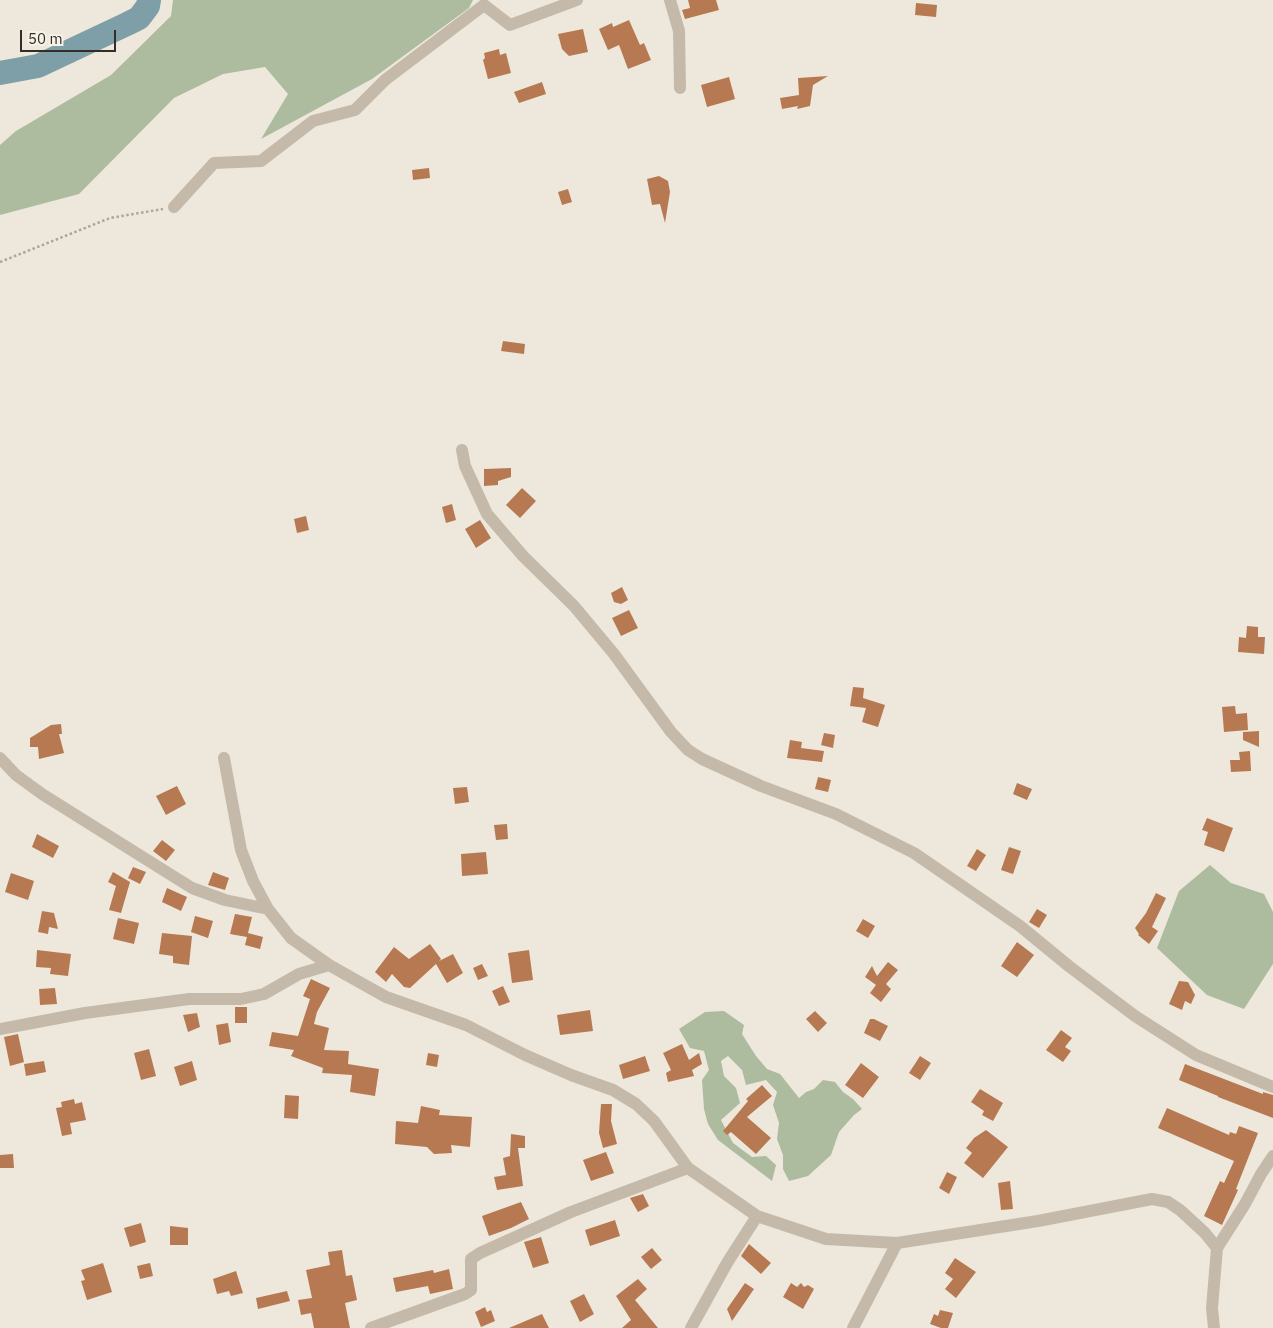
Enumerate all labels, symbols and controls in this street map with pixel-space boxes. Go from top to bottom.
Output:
scale bar [22,20,119,52]
text: 50 m [28,29,63,48]

